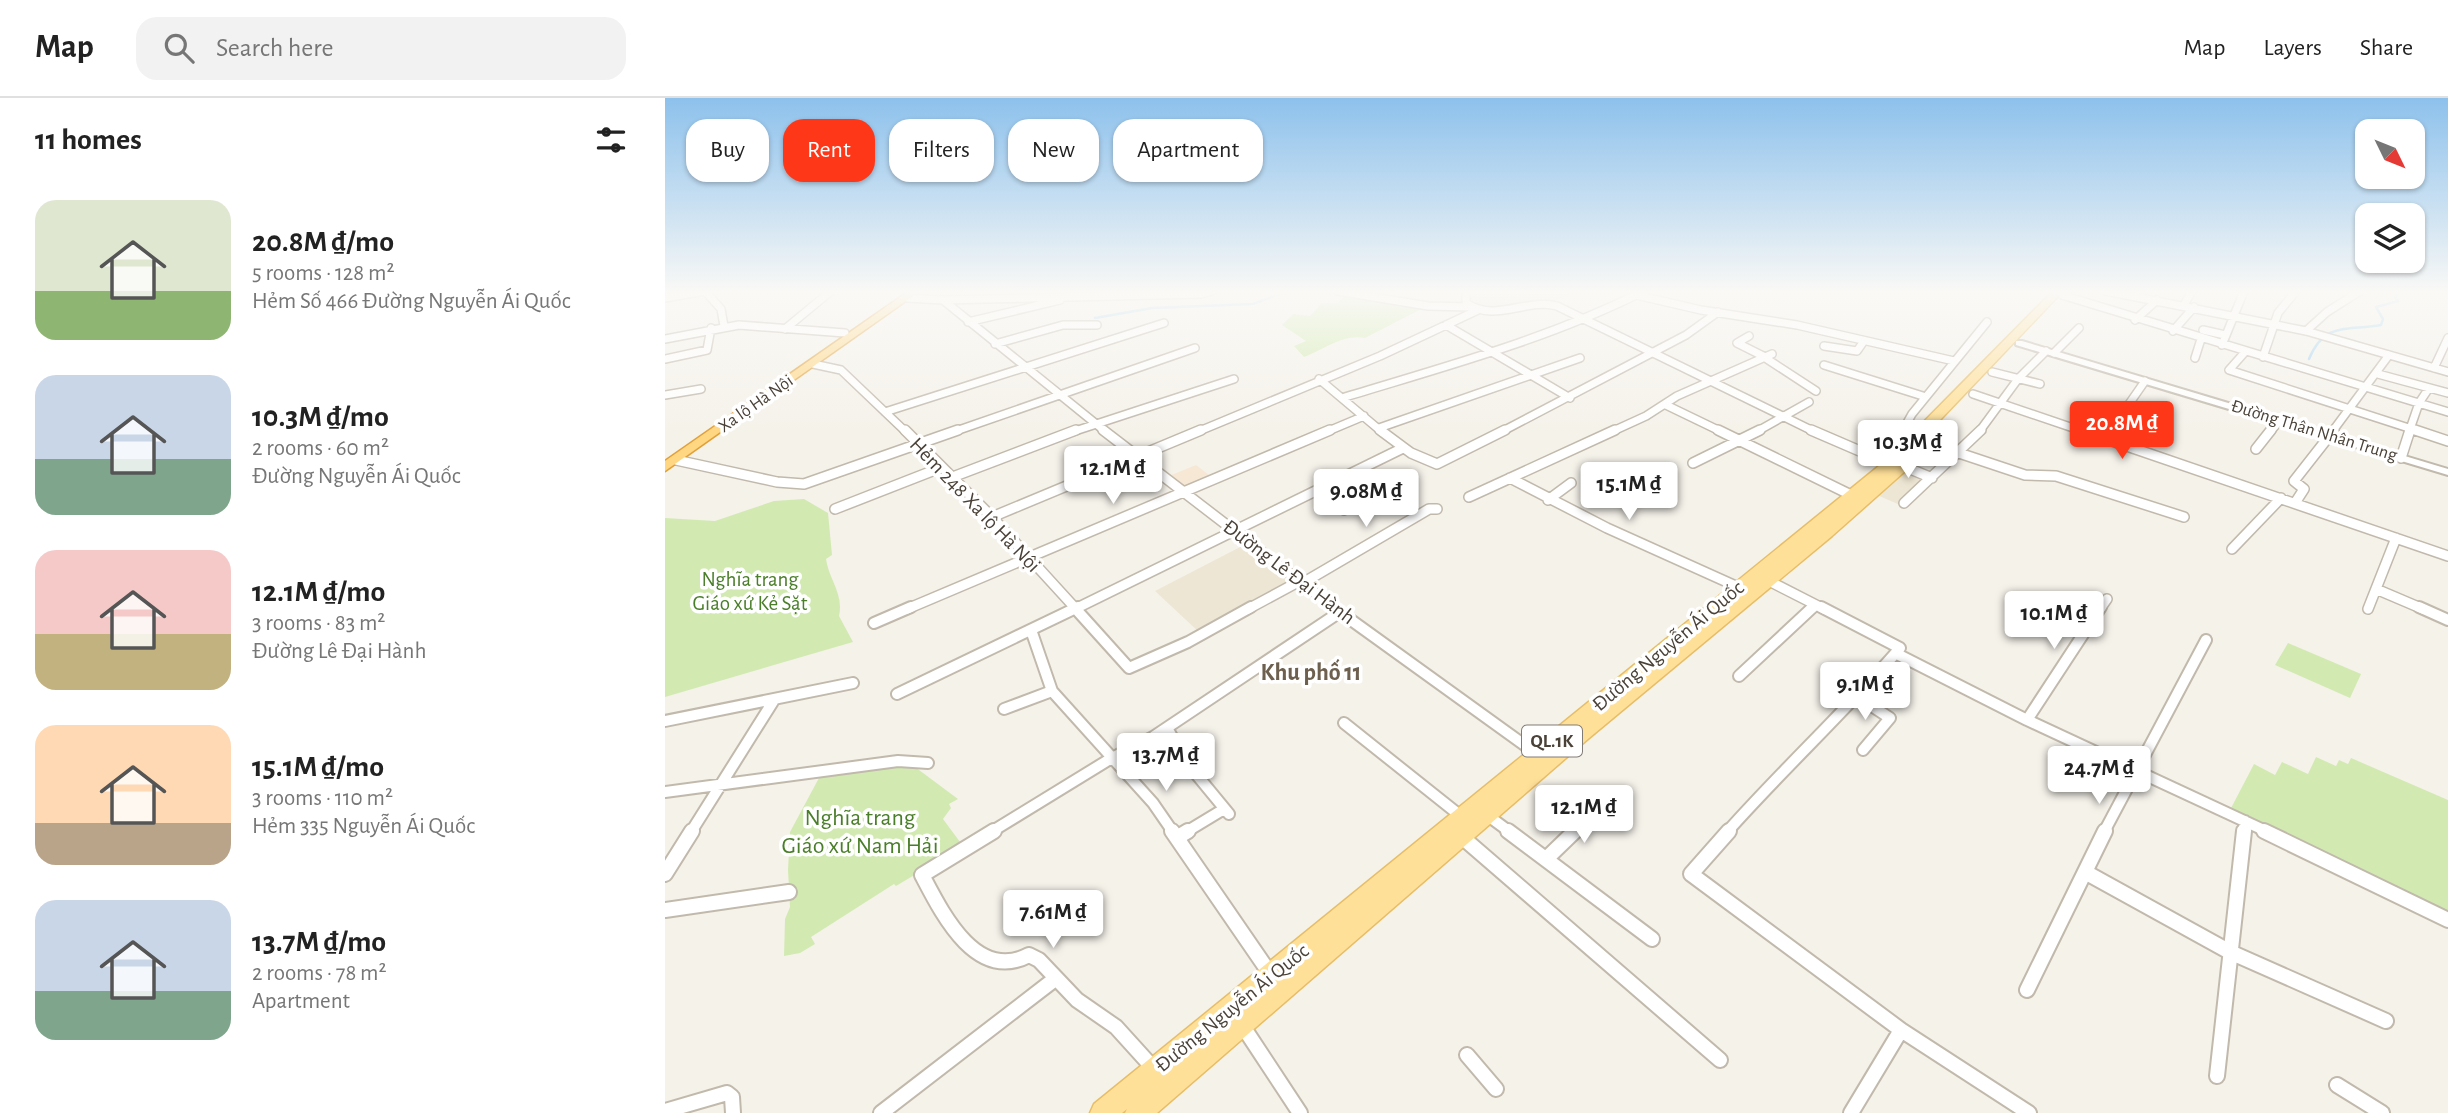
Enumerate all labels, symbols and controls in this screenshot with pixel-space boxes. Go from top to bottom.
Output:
search box [136,17,626,80]
icon: search [160,29,198,67]
text: Map [35,31,94,64]
text: Search here [216,35,334,61]
text: Map [2183,36,2225,60]
text: Layers [2263,36,2322,60]
text: Share [2360,36,2413,60]
chip: Buy [686,119,769,182]
chip: Rent [783,119,875,182]
chip: Filters [889,119,994,182]
chip: New [1008,119,1099,182]
chip: Apartment [1113,119,1263,182]
north arrow [2355,119,2425,189]
map controls [2355,119,2425,273]
icon: filters [592,121,630,159]
text: 11 homes [35,125,142,155]
button: layers [2355,203,2425,273]
text: 20.8M ₫/mo [252,227,394,257]
icon: home [91,228,175,312]
text: 5 rooms · 128 m² [252,262,394,285]
text: Hẻm Số 466 Đường Nguyễn Ái Quốc [252,290,571,313]
street label: Xa lộ Hà Nội [715,372,797,436]
street label: Đường Thân Nhân Trung [2229,397,2399,465]
text: 10.3M ₫/mo [252,402,389,432]
pin: 20.8M ₫ [2057,402,2187,461]
icon: home [91,403,175,487]
text: 20.8M ₫ [2086,412,2158,435]
pin: 10.3M ₫ [1843,420,1973,480]
text: 10.3M ₫ [1874,431,1942,454]
street label: Hẻm 248 Xa lộ Hà Nội [906,434,1044,576]
text: 2 rooms · 60 m² [252,437,389,460]
pin: 12.1M ₫ [1048,446,1178,506]
text: 12.1M ₫ [1080,457,1146,480]
pin: 15.1M ₫ [1564,462,1694,522]
text: Đường Nguyễn Ái Quốc [252,465,461,488]
pin: 9.08M ₫ [1301,470,1431,529]
text: 15.1M ₫ [1597,473,1661,496]
text: 9.08M ₫ [1330,480,1402,503]
street label: Đường Lê Đại Hành [1219,516,1359,628]
park label: Nghĩa trang Giáo xứ Kẻ Sặt [692,569,808,614]
street label: Đường Nguyễn Ái Quốc [1587,575,1748,715]
text: 12.1M ₫/mo [252,577,385,607]
icon: home [91,578,175,662]
pin: 10.1M ₫ [1989,592,2119,651]
text: 10.1M ₫ [2021,602,2087,625]
text: 3 rooms · 83 m² [252,612,385,635]
text: Đường Lê Đại Hành [252,640,426,663]
district label: Khu phố 11 [1261,659,1361,685]
pin: 9.1M ₫ [1808,662,1922,722]
text: 9.1M ₫ [1836,673,1894,696]
road number: QL.1K [1522,726,1582,756]
pin: 13.7M ₫ [1101,734,1231,793]
text: 13.7M ₫ [1133,744,1199,767]
pin: 24.7M ₫ [2034,746,2164,806]
text: 15.1M ₫/mo [252,752,384,782]
icon: home [91,753,175,837]
text: 24.7M ₫ [2064,757,2134,780]
pin: 12.1M ₫ [1519,786,1649,845]
text: 3 rooms · 110 m² [252,787,393,810]
text: 12.1M ₫ [1551,796,1617,819]
park label: Nghĩa trang Giáo xứ Nam Hải [781,806,939,858]
text: Hẻm 335 Nguyễn Ái Quốc [252,815,475,838]
pin: 7.61M ₫ [988,890,1118,950]
text: 7.61M ₫ [1019,901,1087,924]
text: 13.7M ₫/mo [252,927,386,957]
icon: home [91,928,175,1012]
street label: Đường Nguyễn Ái Quốc [1150,938,1313,1076]
text: 2 rooms · 78 m² [252,962,387,985]
text: Apartment [252,990,350,1013]

